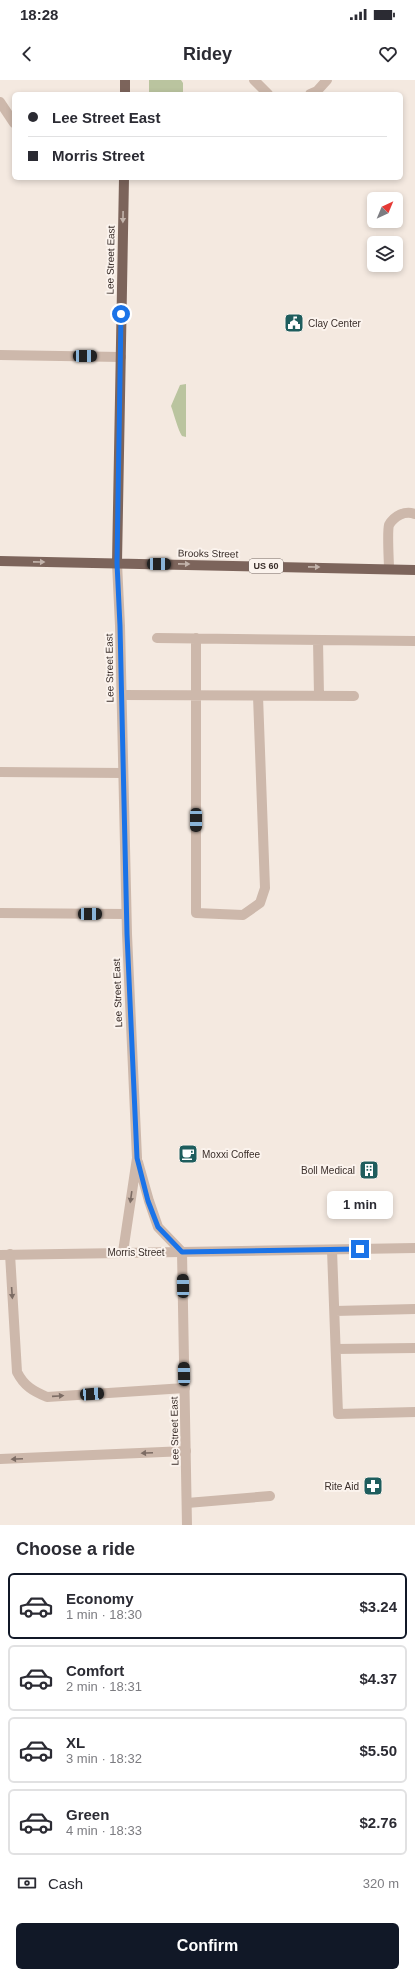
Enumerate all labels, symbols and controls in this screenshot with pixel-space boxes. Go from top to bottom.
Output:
text: 18:28 [20,6,58,23]
icon: back [16,43,38,65]
icon: heart [377,43,399,65]
text: Ridey [183,44,232,64]
text: Lee Street East [52,109,160,126]
text: Morris Street [52,147,145,164]
north arrow [367,192,403,228]
map controls [367,192,403,272]
one-way arrow [120,211,126,224]
street label: Lee Street East [104,225,117,295]
button: layers [367,236,403,272]
route start [112,305,130,323]
public building icon: Clay Center [283,312,305,334]
place label: Clay Center [308,318,361,329]
car [73,350,97,362]
street label: Brooks Street [178,547,239,560]
one-way arrow [33,558,45,565]
car [147,558,171,570]
road number: US 60 [249,559,283,573]
one-way arrow [178,561,191,567]
one-way arrow [308,564,321,570]
street label: Lee Street East [103,633,116,703]
car [190,808,202,832]
car [78,908,102,920]
street label: Lee Street East [111,958,124,1028]
cafe icon: Moxxi Coffee [177,1143,199,1165]
place label: Moxxi Coffee [202,1149,261,1160]
building icon: Boll Medical [358,1159,380,1181]
place label: Boll Medical [301,1165,355,1176]
one-way arrow [128,1191,134,1203]
callout: 1 min [327,1191,393,1219]
text: 1 min [343,1197,377,1212]
route end [351,1240,369,1258]
street label: Morris Street [107,1247,165,1258]
car [177,1274,189,1298]
one-way arrow [9,1287,16,1299]
car [178,1362,190,1386]
car [80,1387,104,1401]
one-way arrow [52,1392,64,1399]
street label: Lee Street East [168,1396,181,1466]
one-way arrow [140,1450,153,1456]
one-way arrow [11,1455,23,1462]
pharmacy icon: Rite Aid [362,1475,384,1497]
place label: Rite Aid [325,1481,359,1492]
text: Choose a ride [16,1539,135,1559]
icon: car [18,1588,54,1624]
text: Economy [66,1590,134,1607]
text: $3.24 [359,1598,397,1615]
text: 1 min · 18:30 [66,1607,142,1622]
icon: car [18,1660,54,1696]
text: Comfort [66,1662,124,1679]
text: $4.37 [359,1670,397,1687]
text: 2 min · 18:31 [66,1679,142,1694]
icon: car [18,1732,54,1768]
text: XL [66,1734,85,1751]
text: $5.50 [359,1742,397,1759]
text: 3 min · 18:32 [66,1751,142,1766]
icon: car [18,1804,54,1840]
text: Green [66,1806,109,1823]
text: $2.76 [359,1814,397,1831]
text: 4 min · 18:33 [66,1823,142,1838]
icon: cash [16,1872,38,1894]
text: Cash [48,1875,83,1892]
text: 320 m [363,1876,399,1891]
button: Confirm [16,1923,399,1969]

